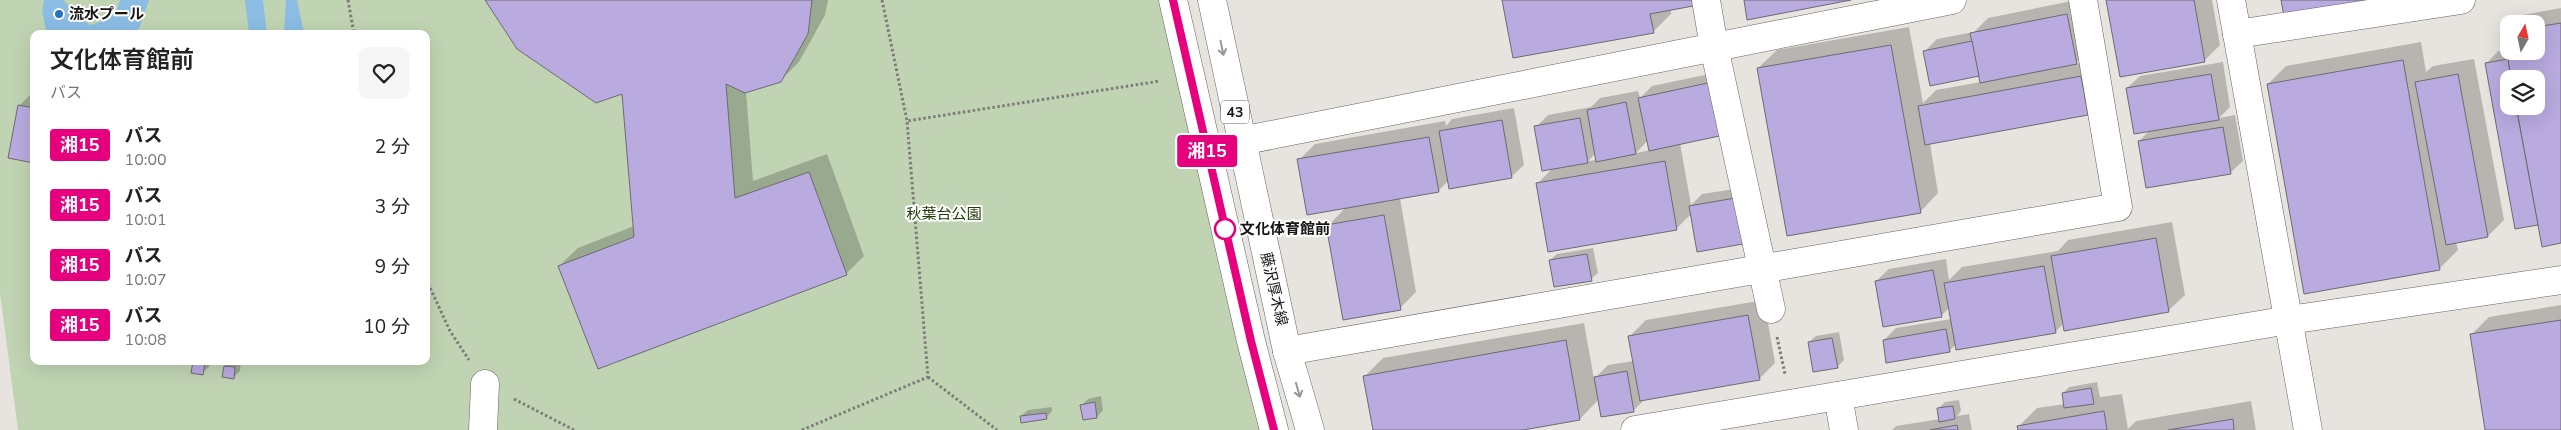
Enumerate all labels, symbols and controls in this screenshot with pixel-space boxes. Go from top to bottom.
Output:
place label: 流水プール [69,4,144,24]
marker: 流水プール [53,8,65,20]
north arrow [2500,15,2545,60]
map controls [2500,15,2545,115]
one-way arrow [1217,39,1227,55]
text: 文化体育館前 [50,44,194,76]
button: heart [358,47,410,99]
button: layers [2500,70,2545,115]
text: バス [50,82,82,104]
road number: 43 [1221,100,1249,124]
text: バス [125,123,163,149]
text: 湘15 [60,133,100,157]
text: 2 分 [375,134,410,160]
line badge: 湘15 [1178,135,1236,167]
text: 湘15 [1187,139,1227,163]
text: 10:00 [125,149,167,171]
text: バス [125,183,163,209]
text: 湘15 [60,193,100,217]
text: 3 分 [375,194,410,220]
park label: 秋葉台公園 [906,204,982,224]
text: 10:01 [125,209,167,231]
marker: 文化体育館前 [1214,218,1236,240]
place label: 文化体育館前 [1240,219,1330,239]
text: バス [125,243,163,269]
street label: 藤沢厚木線 [1256,250,1292,328]
text: 湘15 [60,253,100,277]
text: 9 分 [375,254,410,280]
text: 10:07 [125,269,167,291]
text: バス [125,303,163,329]
text: 湘15 [60,313,100,337]
text: 10 分 [363,314,410,340]
text: 10:08 [125,329,167,351]
one-way arrow [1294,381,1304,397]

